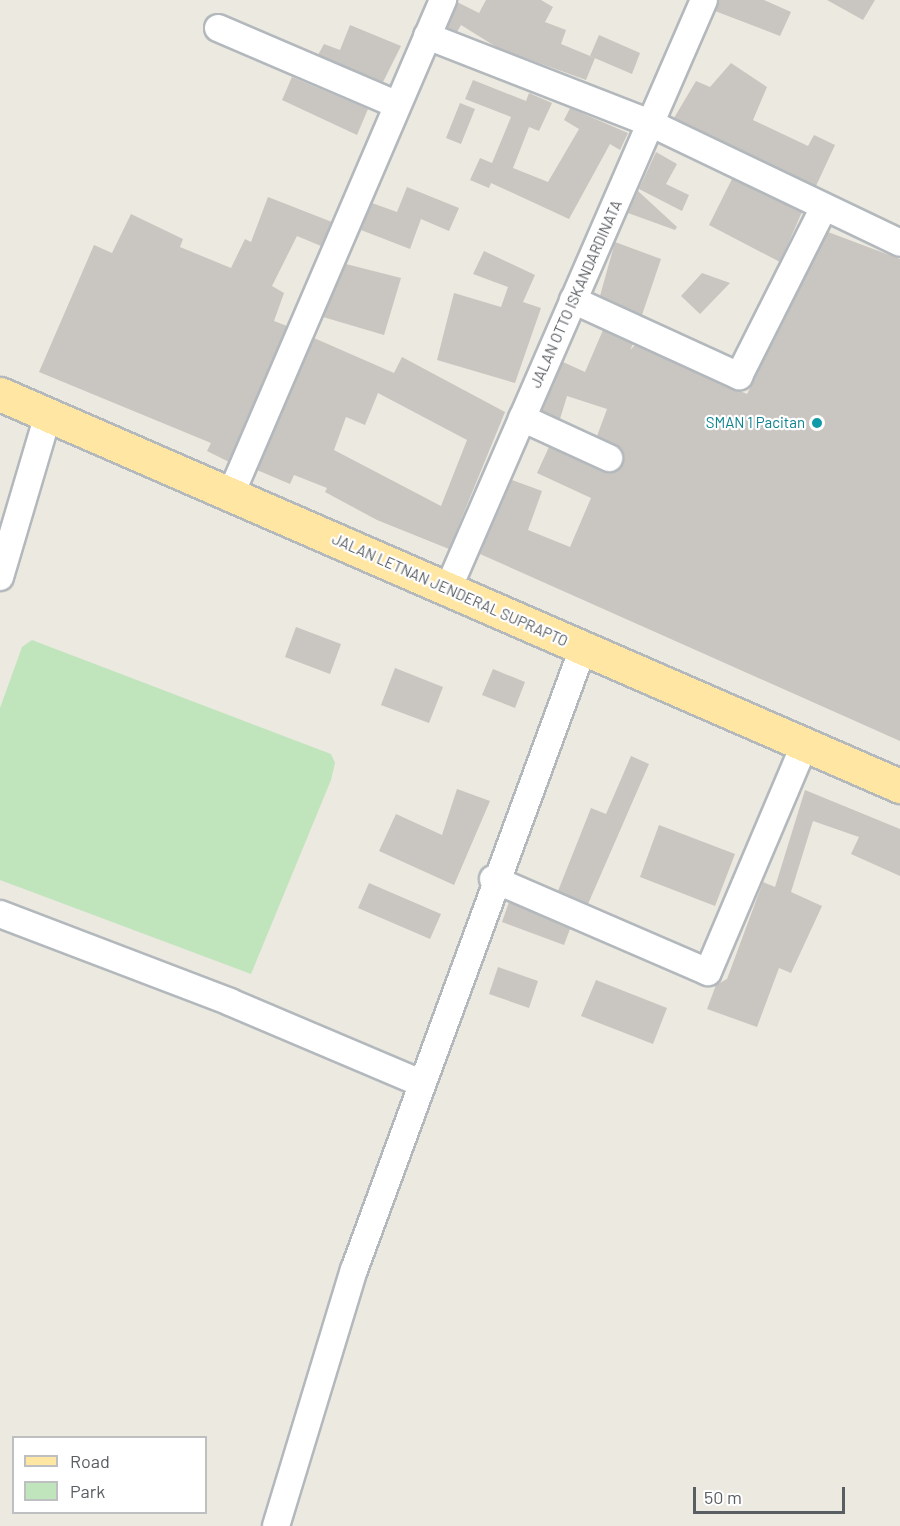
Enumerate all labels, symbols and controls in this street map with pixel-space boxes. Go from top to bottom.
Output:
street label: JALAN OTTO ISKANDARDINATA [526,197,626,391]
place label: SMAN 1 Pacitan [706,414,805,432]
marker: SMAN 1 Pacitan [810,416,824,430]
street label: JALAN LETNAN JENDERAL SUPRAPTO [329,530,571,650]
legend [12,1436,207,1514]
text: Road [70,1450,110,1472]
scale bar [696,1475,848,1513]
text: Park [70,1480,105,1502]
text: 50 m [704,1486,742,1508]

